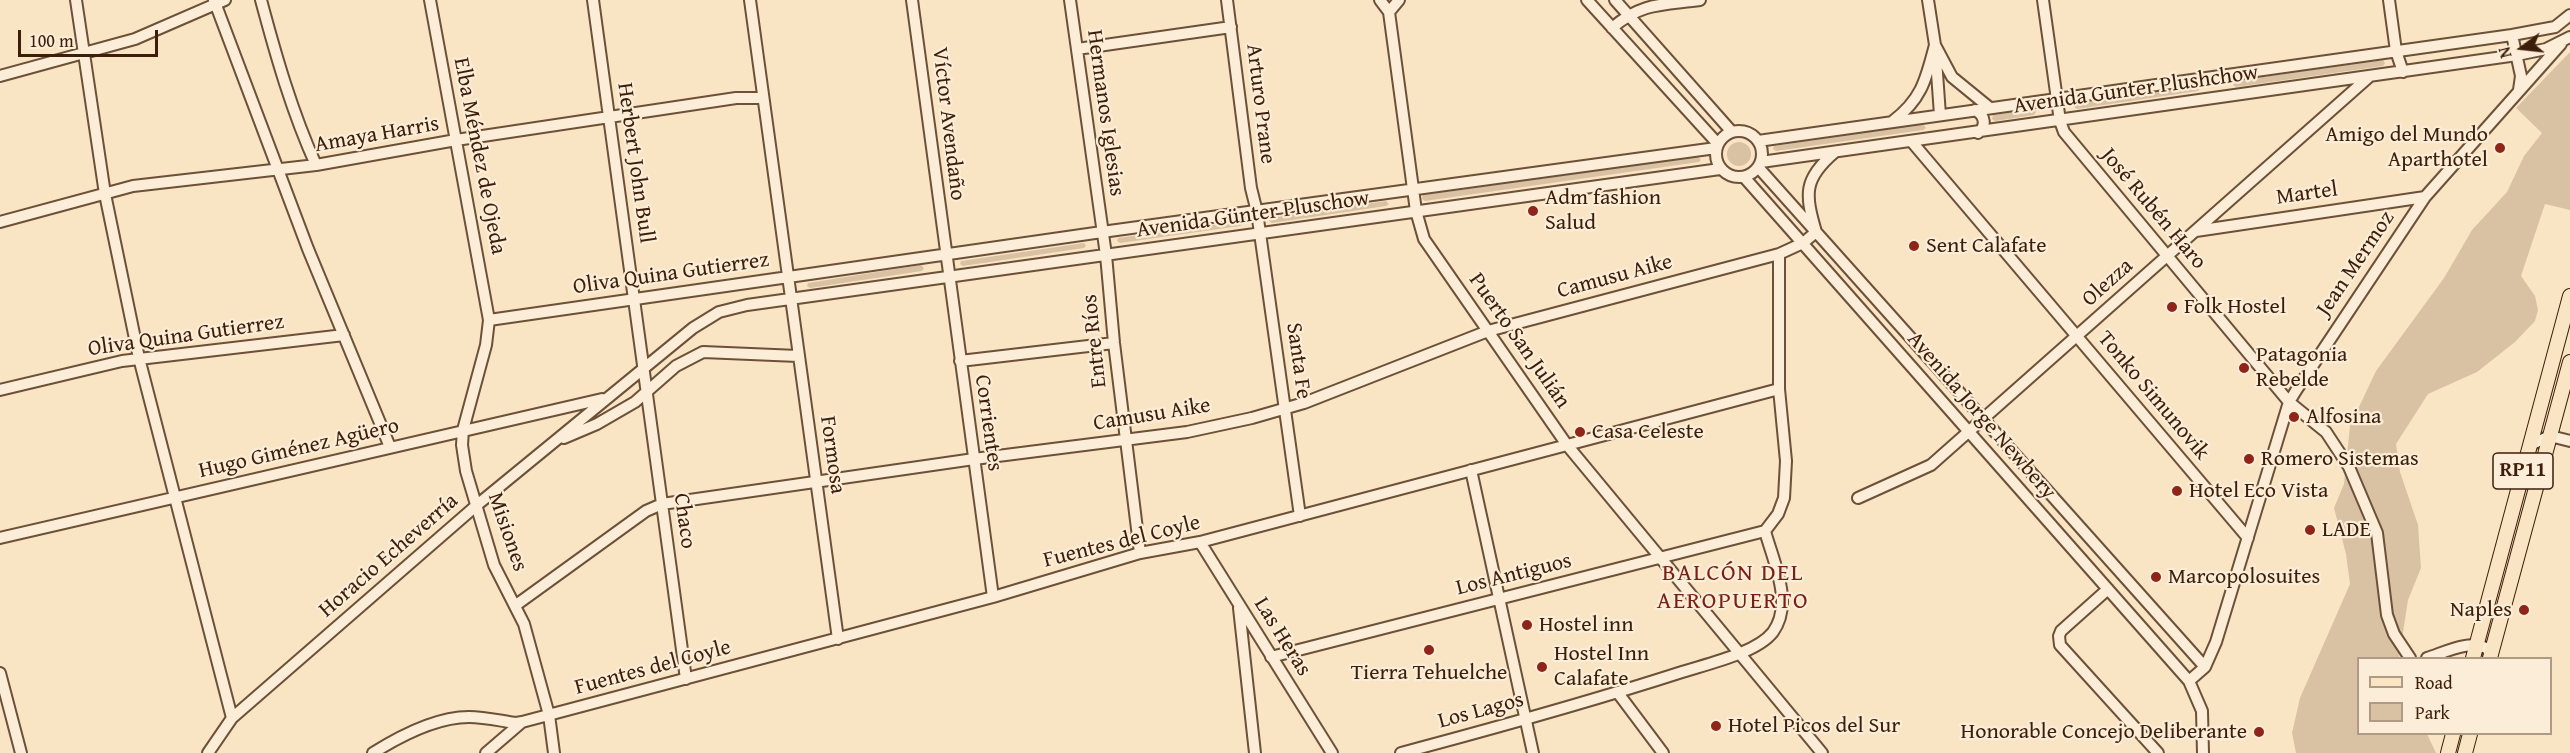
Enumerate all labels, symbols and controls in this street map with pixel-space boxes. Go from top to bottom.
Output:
scale bar [21,18,160,56]
north arrow [2492,18,2552,78]
text: 100 m [29,27,74,54]
street label: Hermanos Iglesias [1080,28,1130,198]
street label: Arturo Prane [1240,43,1280,165]
text: N [2492,44,2518,61]
street label: Víctor Avendaño [925,46,971,202]
street label: Elba Méndez de Ojeda [447,55,511,257]
street label: Avenida Gunter Plushchow [2012,60,2260,120]
street label: Herbert John Bull [611,81,659,245]
street label: Amaya Harris [313,111,441,159]
place label: Amigo del Mundo Aparthotel [2325,122,2488,174]
marker: Amigo del Mundo Aparthotel [2493,141,2507,155]
street label: José Rubén Haro [2095,143,2211,275]
street label: Martel [2275,177,2339,211]
place label: Adm fashion Salud [1545,185,1661,236]
street label: Avenida Günter Pluschow [1135,186,1371,244]
marker: Adm fashion Salud [1526,204,1540,218]
street label: Jean Mermoz [2311,206,2401,322]
place label: Sent Calafate [1926,233,2047,259]
marker: Sent Calafate [1907,239,1921,253]
street label: Oliva Quina Gutierrez [571,247,771,301]
street label: Camusu Aike [1554,249,1676,305]
street label: Olezza [2077,253,2139,313]
street label: Puerto San Julián [1463,268,1575,414]
street label: Entre Ríos [1077,293,1113,389]
place label: Folk Hostel [2184,294,2286,320]
marker: Folk Hostel [2165,300,2179,314]
street label: Oliva Quina Gutierrez [86,309,286,363]
street label: Santa Fe [1280,321,1316,401]
street label: Tonko Simunovik [2091,326,2215,466]
street label: Avenida Jorge Newbery [1901,327,2061,505]
place label: Patagonia Rebelde [2256,342,2347,394]
marker: Patagonia Rebelde [2237,361,2251,375]
street label: Corrientes [968,373,1008,473]
street label: Camusu Aike [1092,393,1212,437]
place label: Alfosina [2306,404,2381,430]
marker: Alfosina [2287,410,2301,424]
street label: Hugo Giménez Agüero [196,413,402,485]
street label: Formosa [813,414,851,496]
place label: Casa Celeste [1592,419,1704,445]
marker: Casa Celeste [1573,425,1587,439]
place label: Romero Sistemas [2261,446,2419,472]
marker: Romero Sistemas [2242,452,2256,466]
road number: RP11 [2493,453,2553,489]
place label: Hotel Eco Vista [2189,478,2328,504]
marker: Hotel Eco Vista [2170,484,2184,498]
street label: Horacio Echeverría [314,488,464,624]
street label: Misiones [481,489,533,575]
street label: Chaco [667,492,701,550]
street label: Fuentes del Coyle [1041,510,1203,574]
place label: LADE [2322,517,2371,543]
marker: LADE [2303,523,2317,537]
street label: Los Antiguos [1454,548,1574,602]
district label: BALCÓN DEL AEROPUERTO [1657,560,1809,616]
place label: Marcopolosuites [2168,564,2320,590]
marker: Marcopolosuites [2149,570,2163,584]
street label: Las Heras [1248,593,1316,681]
place label: Naples [2450,597,2512,623]
marker: Naples [2517,603,2531,617]
place label: Hostel inn [1539,612,1634,638]
marker: Hostel inn [1520,618,1534,632]
street label: Fuentes del Coyle [572,634,734,702]
place label: Hostel Inn Calafate [1554,641,1649,692]
marker: Tierra Tehuelche [1422,643,1436,657]
legend [2357,657,2552,735]
place label: Tierra Tehuelche [1351,660,1507,686]
marker: Hostel Inn Calafate [1535,660,1549,674]
text: Road [2415,669,2453,696]
street label: Los Lagos [1435,687,1527,735]
text: Park [2415,699,2450,726]
place label: Hotel Picos del Sur [1728,713,1900,739]
marker: Hotel Picos del Sur [1709,719,1723,733]
place label: Honorable Concejo Deliberante [1961,719,2247,745]
marker: Honorable Concejo Deliberante [2252,725,2266,739]

